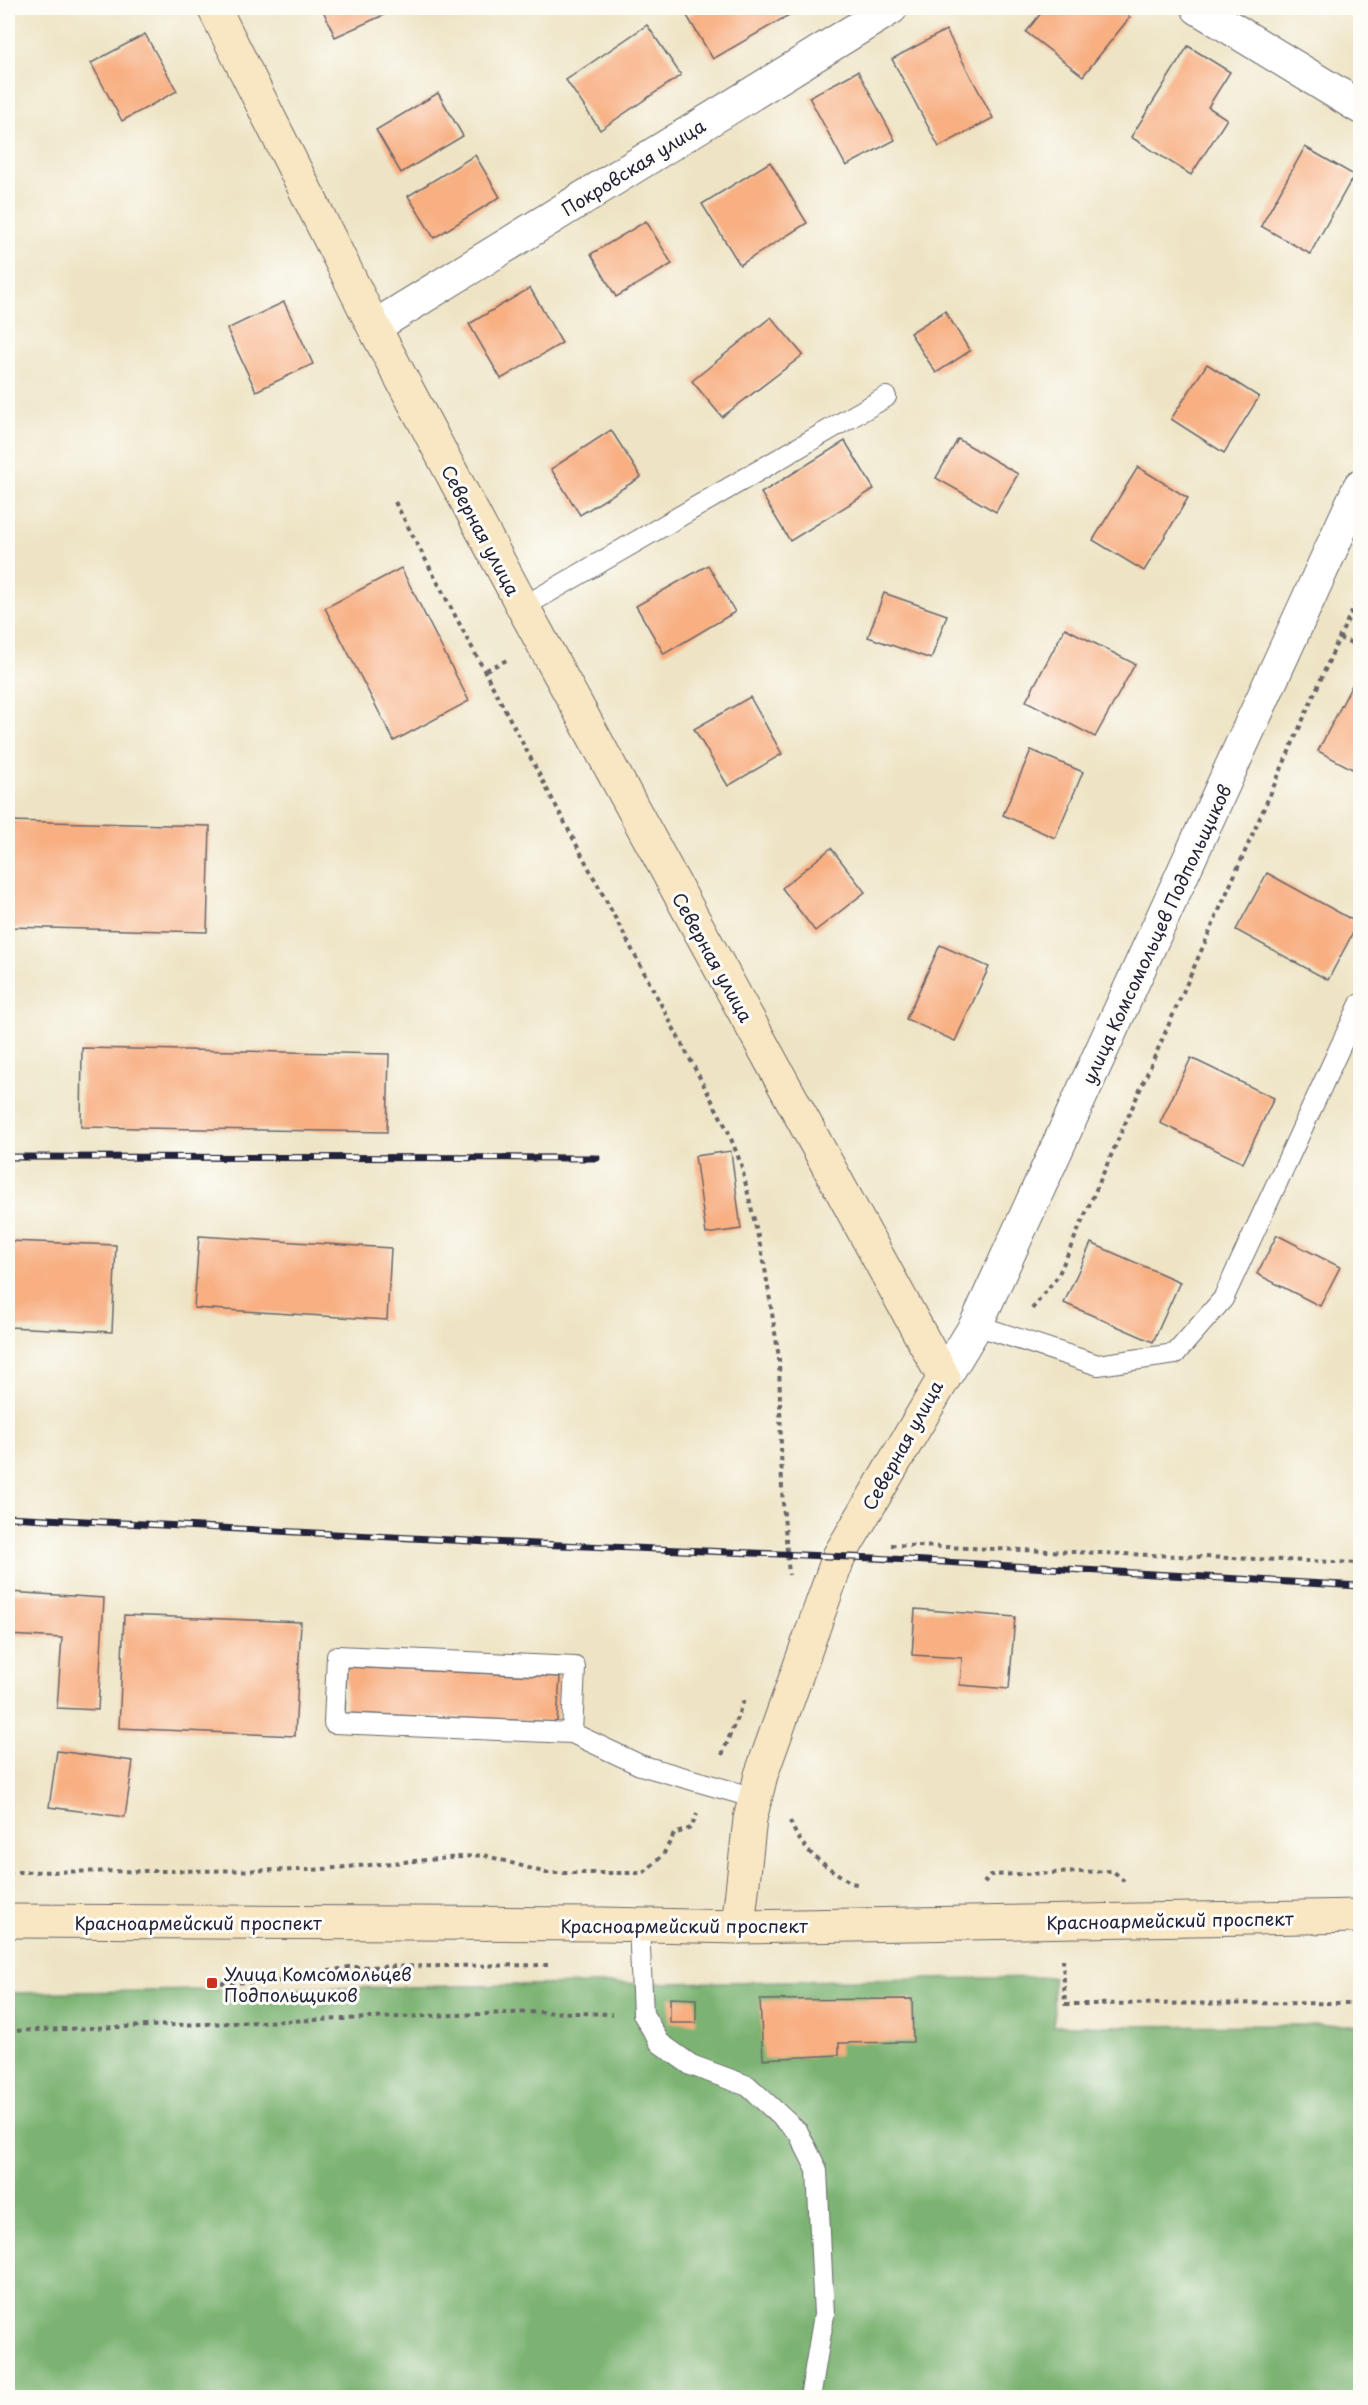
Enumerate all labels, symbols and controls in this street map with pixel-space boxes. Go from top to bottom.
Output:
street label: Покровская улица [556,111,711,222]
street label: Северная улица [435,460,527,601]
street label: улица Комсомольцев Подпольщиков [1074,780,1238,1088]
street label: Северная улица [666,887,760,1027]
street label: Северная улица [855,1375,949,1515]
street label: Красноармейский проспект [1046,1904,1294,1936]
street label: Красноармейский проспект [74,1909,322,1936]
street label: Красноармейский проспект [560,1912,808,1939]
place label: Улица Комсомольцев Подпольщиков [224,1960,412,2008]
marker: Улица Комсомольцев Подпольщиков [205,1976,219,1990]

